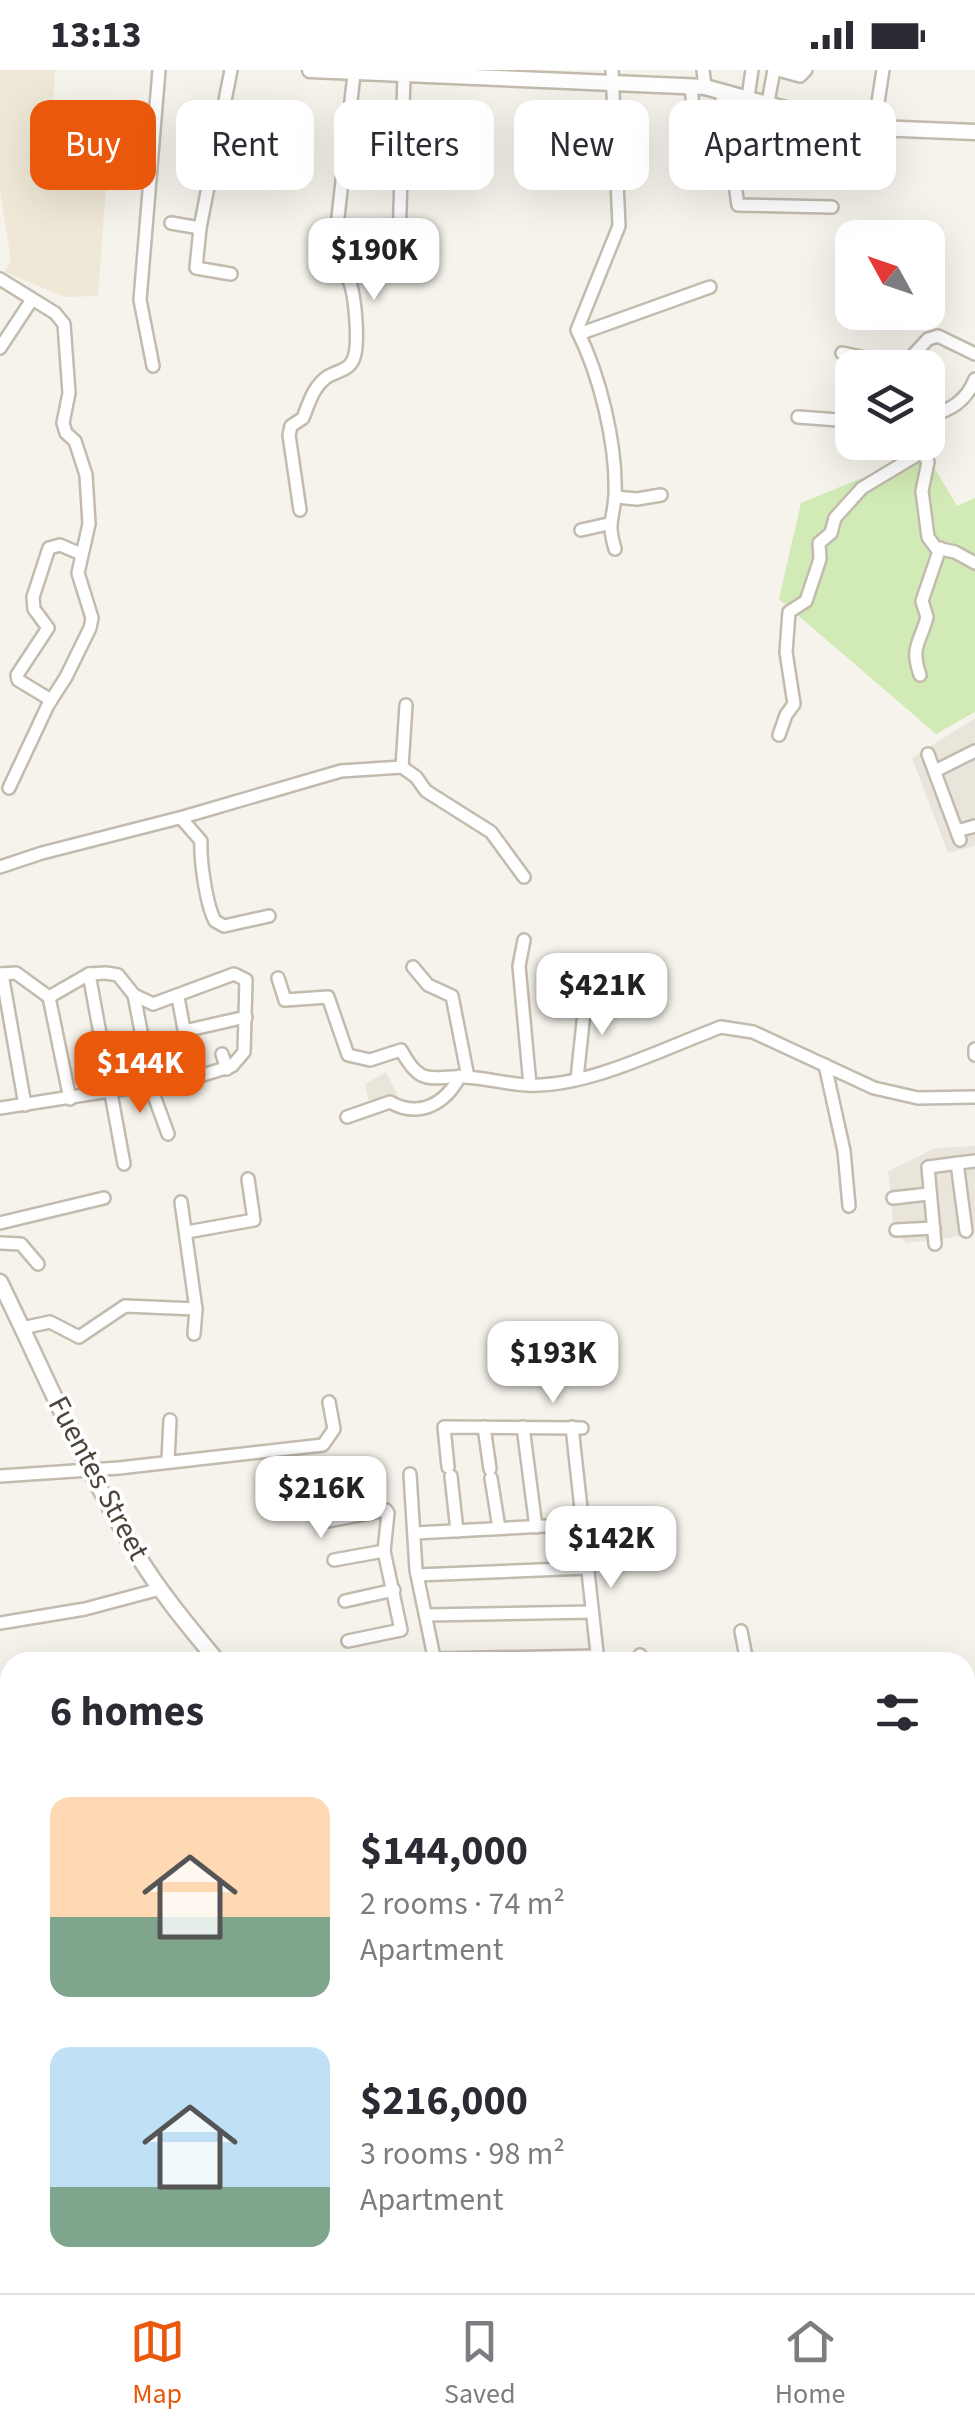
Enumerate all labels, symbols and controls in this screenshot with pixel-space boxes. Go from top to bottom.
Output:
text: 13:13 [50,8,142,62]
chip: Buy [30,100,156,190]
chip: Rent [176,100,314,190]
chip: Filters [334,100,494,190]
chip: New [514,100,649,190]
chip: Apartment [669,100,896,190]
pin: $190K [304,218,444,303]
north arrow [835,220,945,330]
map controls [835,220,945,460]
text: $190K [330,227,418,273]
button: layers [835,350,945,460]
pin: $421K [532,953,672,1038]
text: $421K [558,962,646,1008]
pin: $144K [70,1031,210,1116]
text: $144K [96,1040,184,1086]
pin: $193K [483,1321,623,1406]
text: $193K [509,1330,597,1376]
street label: Fuentes Street [37,1389,160,1568]
pin: $216K [251,1456,391,1541]
text: $216K [277,1465,365,1511]
pin: $142K [541,1506,681,1591]
text: $142K [567,1515,655,1561]
text: 6 homes [50,1682,204,1742]
icon: filters [870,1685,925,1740]
text: $144,000 [360,1821,528,1881]
icon: home [130,1837,250,1957]
text: 2 rooms · 74 m² [360,1881,565,1927]
text: Apartment [360,1927,503,1973]
text: $216,000 [360,2071,528,2131]
icon: home [130,2087,250,2207]
text: 3 rooms · 98 m² [360,2131,565,2177]
text: Apartment [360,2177,503,2223]
tab: Map [130,2314,185,2414]
tab: Saved [444,2314,515,2414]
tab: Home [775,2314,845,2414]

